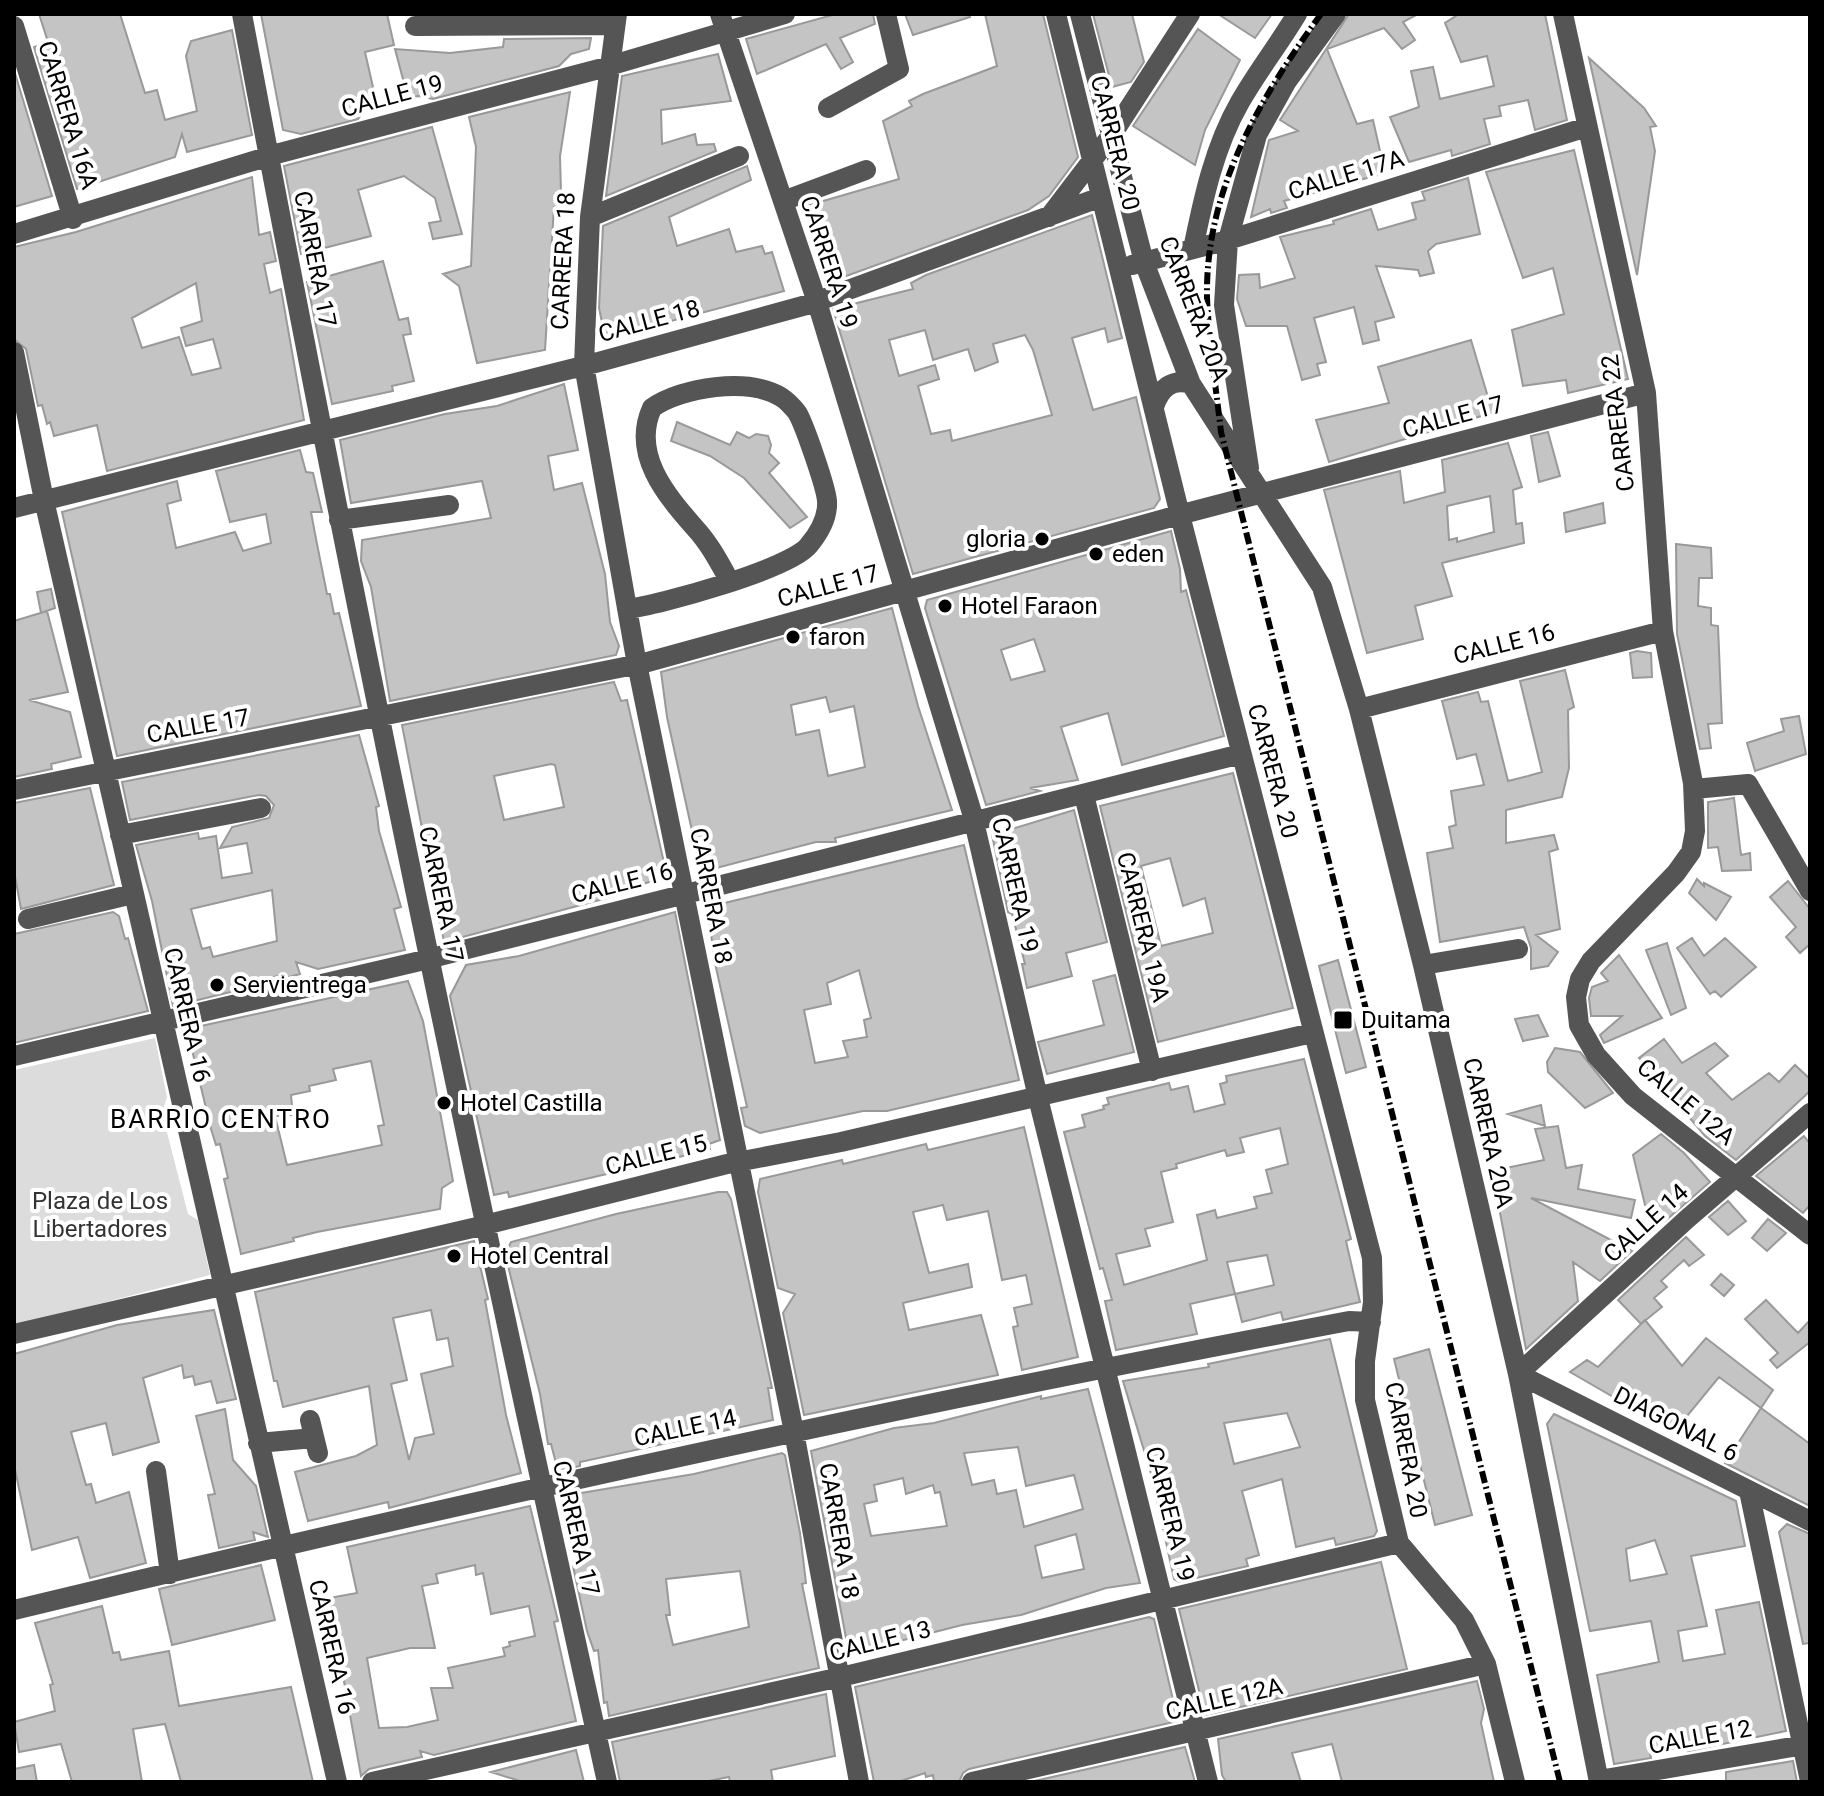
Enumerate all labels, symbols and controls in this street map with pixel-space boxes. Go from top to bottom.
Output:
street label: CARRERA 16A [32,37,104,193]
street label: CALLE 19 [338,69,446,123]
street label: CARRERA 20 [1085,73,1145,213]
street label: CALLE 17A [1285,144,1407,206]
street label: CARRERA 17 [288,189,342,329]
street label: CARRERA 18 [545,191,581,331]
street label: CARRERA 19 [794,192,864,332]
street label: CARRERA 20A [1153,232,1235,386]
street label: CALLE 18 [595,294,703,348]
street label: CARRERA 22 [1596,353,1640,493]
street label: CALLE 17 [1399,390,1507,444]
place label: gloria [966,525,1026,553]
marker: gloria [1033,530,1051,548]
place label: eden [1112,540,1164,568]
marker: eden [1087,545,1105,563]
street label: CALLE 17 [774,559,882,613]
place label: Hotel Faraon [961,592,1098,620]
marker: Hotel Faraon [936,597,954,615]
street label: CALLE 16 [1450,618,1558,670]
place label: faron [809,623,865,651]
marker: faron [784,628,802,646]
street label: CARRERA 20 [1242,701,1304,841]
street label: CALLE 17 [145,703,251,749]
street label: CARRERA 19 [986,815,1044,955]
street label: CARRERA 17 [413,824,469,964]
street label: CARRERA 18 [684,826,738,966]
street label: CARRERA 19A [1111,849,1175,1005]
street label: CALLE 16 [568,857,676,909]
street label: CARRERA 16 [158,945,216,1085]
place label: Servientrega [233,971,367,999]
marker: Servientrega [208,976,226,994]
place label: Duitama [1361,1006,1451,1034]
marker: Duitama [1332,1009,1354,1031]
street label: CALLE 12A [1631,1053,1741,1151]
street label: CARRERA 20A [1457,1055,1519,1211]
place label: Hotel Castilla [460,1089,603,1117]
marker: Hotel Castilla [435,1094,453,1112]
district label: BARRIO CENTRO [110,1104,332,1134]
street label: CALLE 15 [602,1129,710,1181]
street label: CALLE 14 [1598,1178,1694,1268]
park label: Plaza de Los Libertadores [32,1187,168,1243]
place label: Hotel Central [470,1242,609,1270]
marker: Hotel Central [445,1247,463,1265]
street label: CARRERA 20 [1379,1380,1433,1520]
street label: DIAGONAL 6 [1609,1381,1743,1467]
street label: CALLE 14 [631,1404,739,1452]
street label: CARRERA 19 [1140,1444,1200,1584]
street label: CARRERA 17 [547,1458,605,1598]
street label: CARRERA 18 [813,1461,865,1601]
street label: CARRERA 16 [303,1577,361,1717]
street label: CALLE 13 [826,1615,934,1667]
street label: CALLE 12A [1163,1672,1286,1726]
street label: CALLE 12 [1647,1714,1753,1760]

